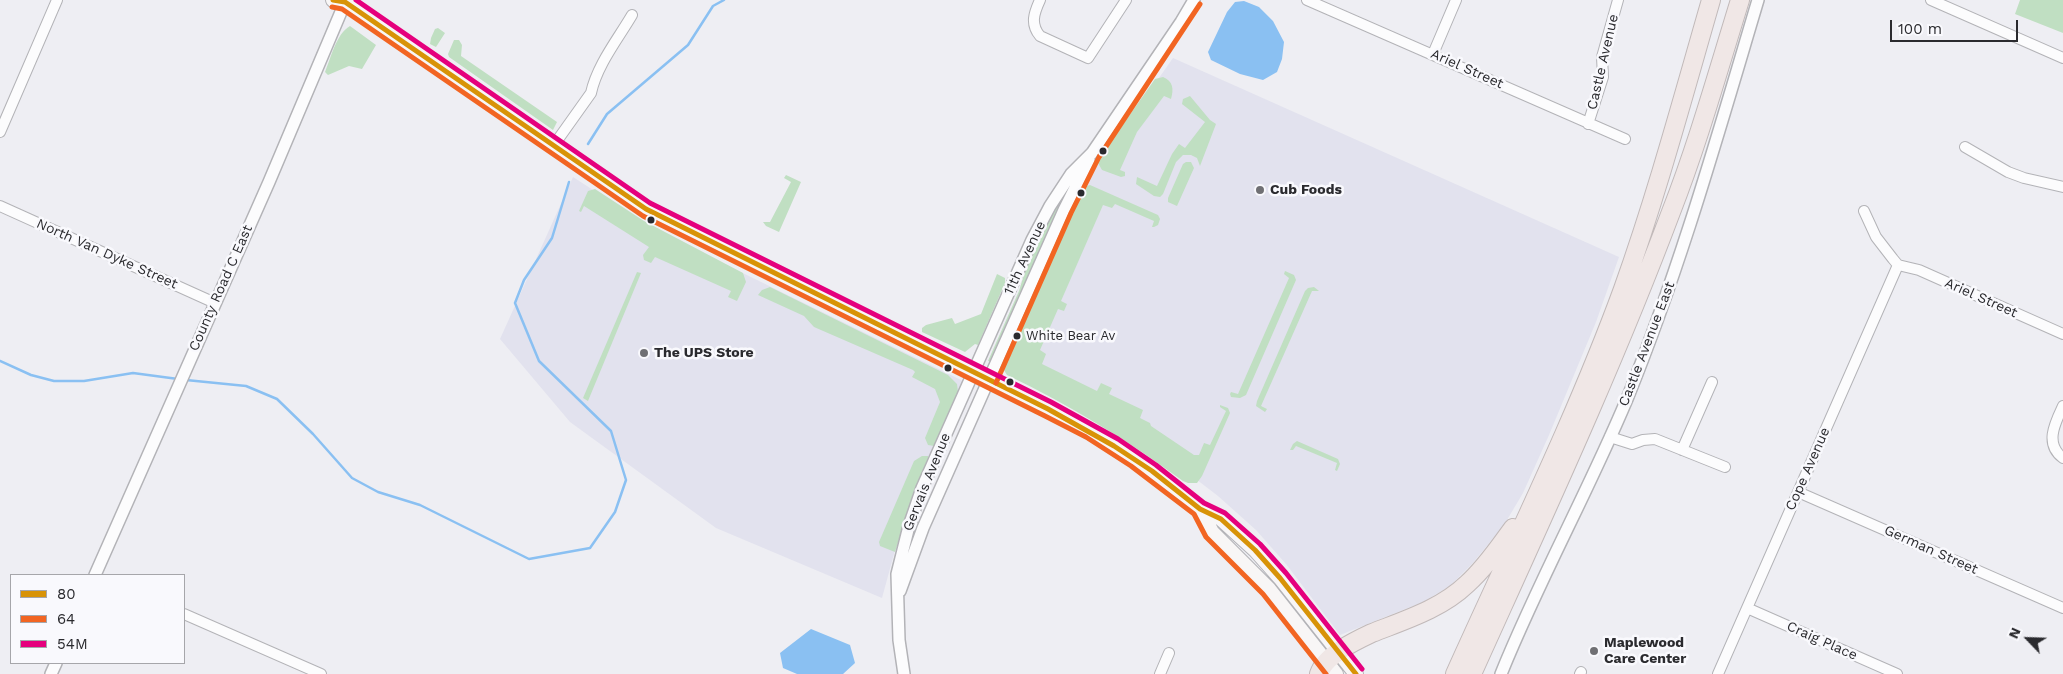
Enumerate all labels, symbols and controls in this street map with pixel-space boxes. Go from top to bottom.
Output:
scale bar [1893,10,2020,42]
street label: Castle Avenue [1584,13,1622,111]
text: 100 m [1898,20,1942,38]
street label: Ariel Street [1428,45,1506,93]
unlabelled marker [1098,146,1108,156]
place label: Cub Foods [1270,182,1342,198]
marker: Cub Foods [1254,184,1266,196]
unlabelled marker [1076,188,1086,198]
street label: North Van Dyke Street [34,215,180,293]
unlabelled marker [646,215,656,225]
street label: 11th Avenue [1001,218,1049,298]
street label: County Road C East [186,222,256,354]
street label: Ariel Street [1942,274,2020,322]
street label: Castle Avenue East [1615,279,1679,409]
place label: White Bear Av [1026,328,1115,344]
marker: White Bear Av [1012,331,1022,341]
place label: The UPS Store [654,345,754,361]
marker: The UPS Store [638,347,650,359]
unlabelled marker [943,363,953,373]
unlabelled marker [1005,377,1015,387]
street label: Cope Avenue [1782,425,1834,513]
street label: Gervais Avenue [900,430,954,534]
street label: German Street [1882,522,1980,578]
legend [10,574,185,664]
text: 80 [57,585,76,603]
text: 64 [57,610,75,628]
north arrow [2003,614,2053,664]
street label: Craig Place [1784,618,1860,664]
text: N [2005,625,2024,641]
text: 54M [57,635,88,653]
place label: Maplewood Care Center [1604,635,1686,668]
marker: Maplewood Care Center [1588,645,1600,657]

